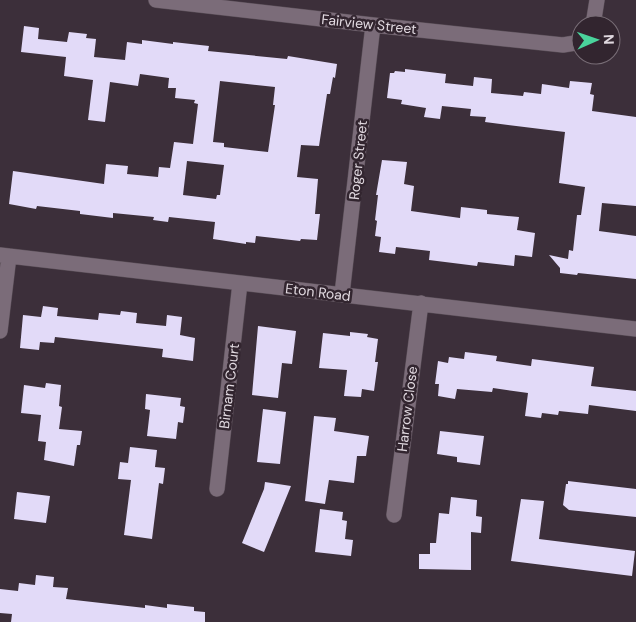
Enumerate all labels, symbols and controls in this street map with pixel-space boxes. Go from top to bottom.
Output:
street label: Fairview Street [320,10,418,38]
north arrow [571,15,621,65]
text: N [600,34,618,45]
street label: Roger Street [345,119,371,201]
street label: Eton Road [284,279,352,305]
street label: Birnam Court [215,342,243,430]
street label: Harrow Close [393,365,421,453]

